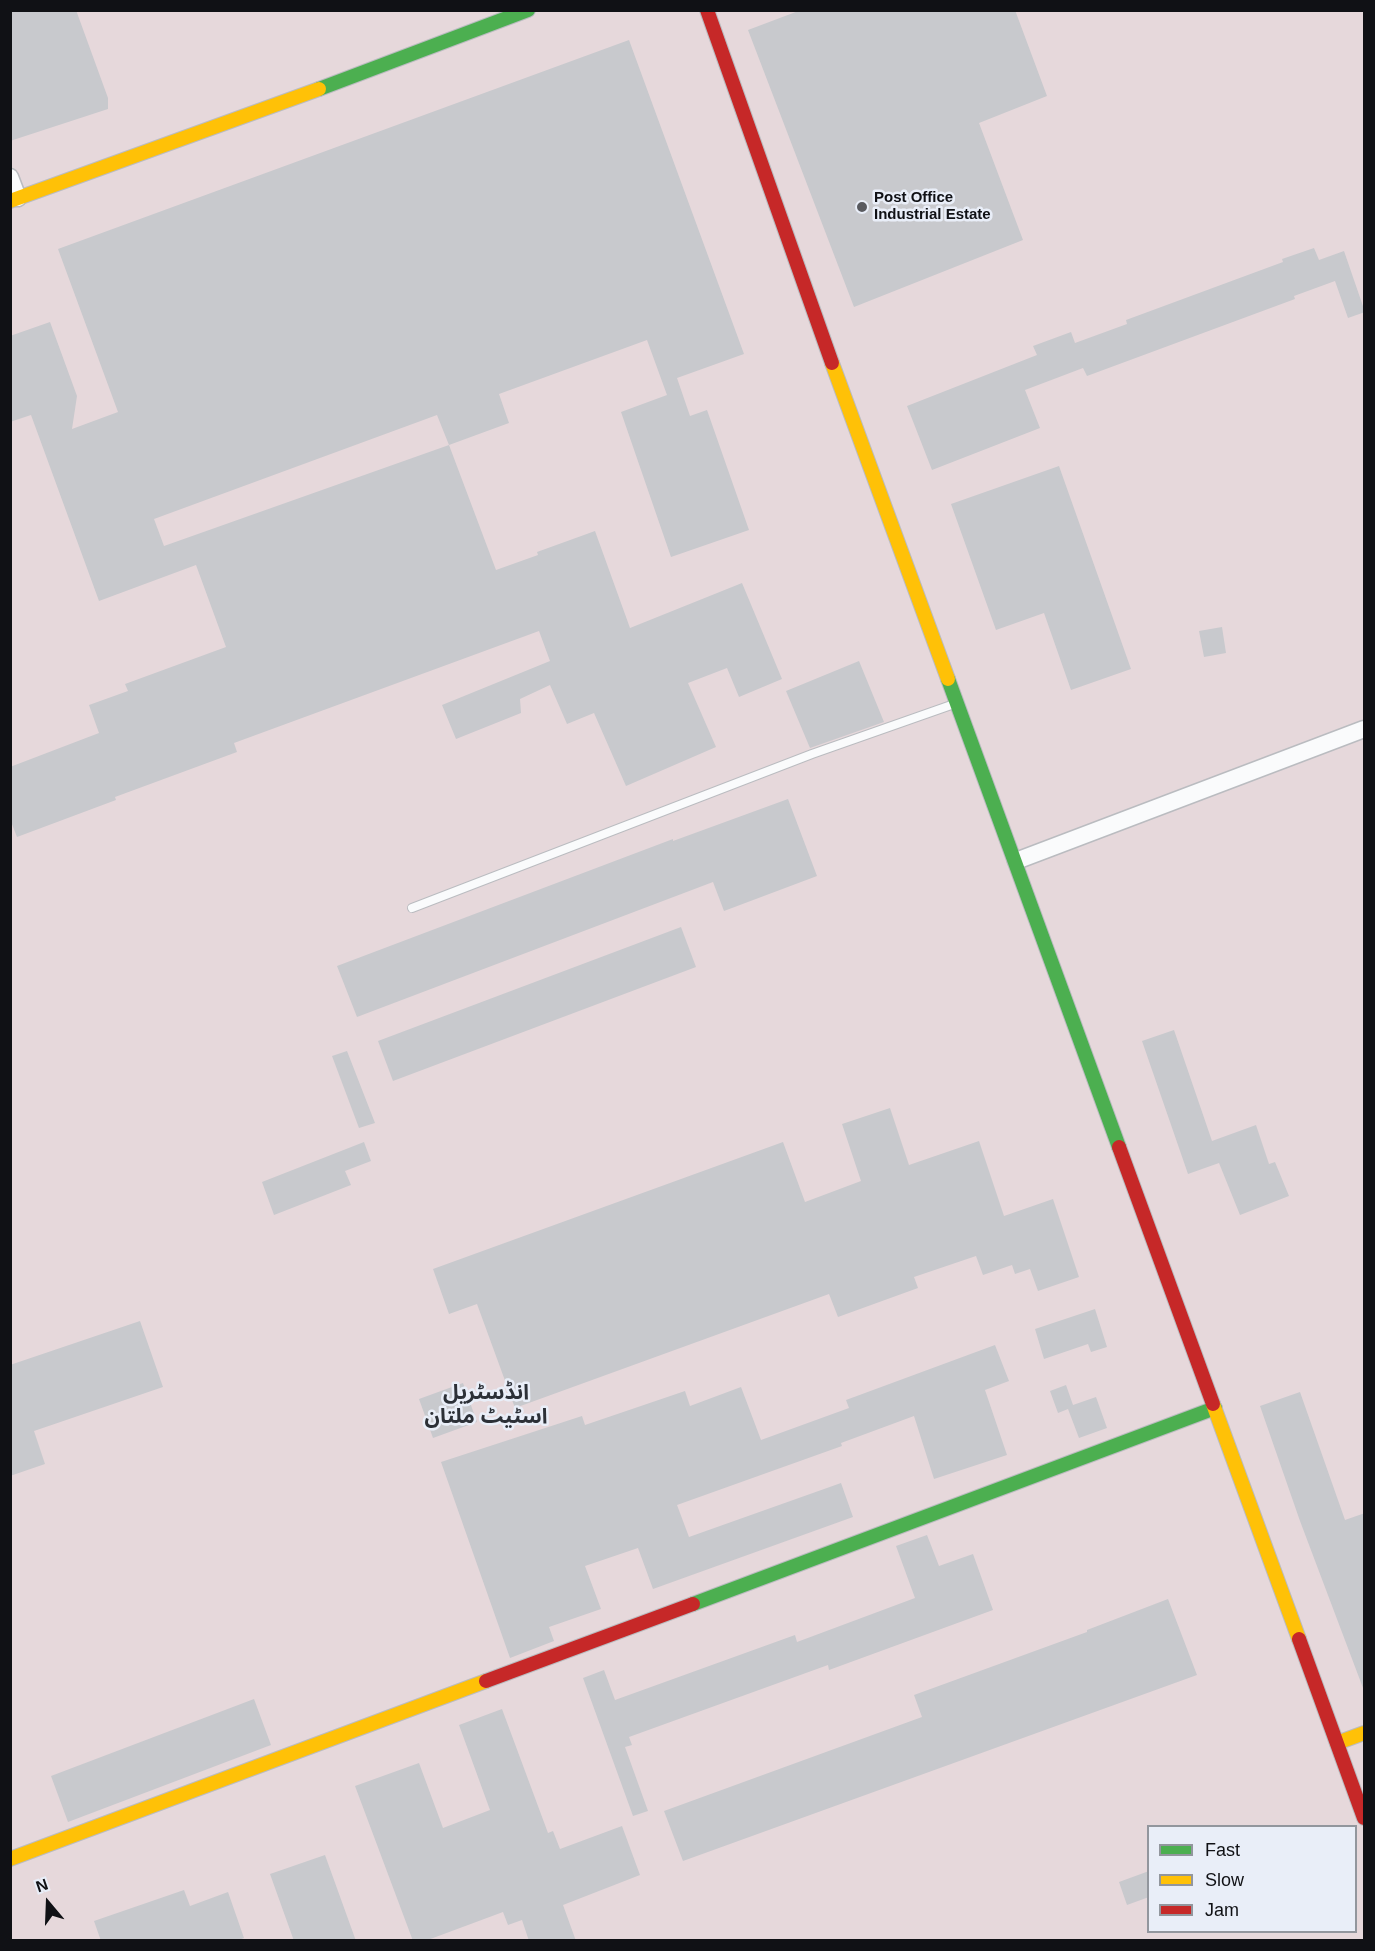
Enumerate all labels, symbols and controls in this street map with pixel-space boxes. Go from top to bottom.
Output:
place label: Post Office Industrial Estate [874,189,991,224]
marker: Post Office Industrial Estate [855,200,869,214]
district label: انڈسٹریل اسٹیٹ ملتان [425,1380,547,1430]
legend [1147,1825,1357,1933]
text: Fast [1205,1840,1240,1860]
text: Slow [1205,1870,1244,1890]
north arrow [18,1873,78,1933]
text: N [34,1876,50,1895]
text: Jam [1205,1900,1239,1920]

